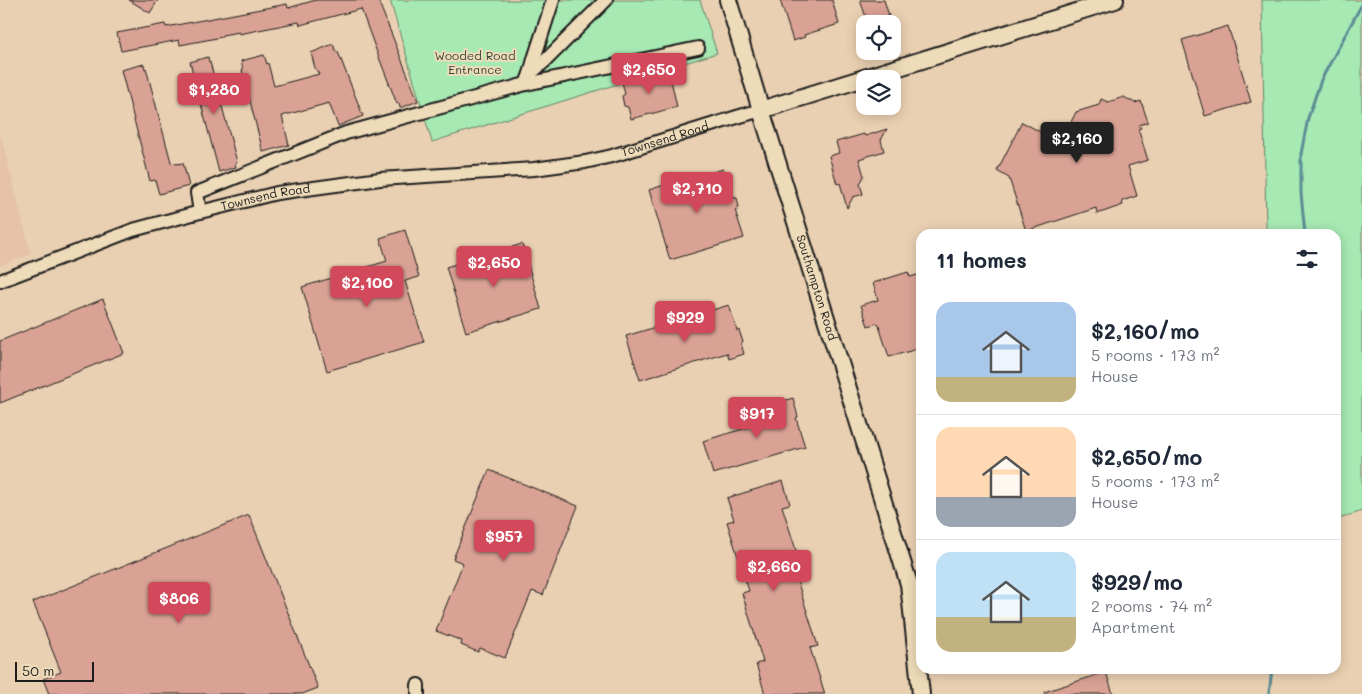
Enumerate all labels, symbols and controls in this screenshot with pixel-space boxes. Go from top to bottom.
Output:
map controls [856,15,901,115]
button: locate [856,15,901,60]
park label: Wooded Road Entrance [434,47,516,77]
pin: $2,650 [608,52,690,95]
text: $2,650 [622,58,676,79]
button: layers [856,70,901,115]
pin: $1,280 [173,72,255,115]
text: $1,280 [188,78,240,99]
street label: Townsend Road [619,117,711,160]
pin: $2,160 [1036,121,1118,164]
text: $2,160 [1052,127,1102,148]
pin: $2,710 [656,172,738,214]
text: $2,710 [672,177,722,198]
street label: Townsend Road [219,180,311,214]
street label: Southampton Road [793,233,842,343]
icon: filters [1293,245,1321,273]
pin: $2,650 [453,246,535,288]
text: 11 homes [936,246,1027,273]
text: $2,650 [467,251,521,272]
pin: $2,100 [326,266,408,308]
text: $2,100 [341,271,393,292]
pin: $929 [655,300,715,343]
text: $929 [666,306,704,327]
text: $2,160/mo [1091,317,1199,344]
icon: home [976,322,1036,382]
text: 5 rooms · 173 m² [1091,344,1220,365]
text: House [1091,365,1138,386]
pin: $917 [727,396,787,439]
text: $917 [739,402,775,423]
text: $2,650/mo [1091,443,1202,470]
icon: home [976,447,1036,507]
text: 5 rooms · 173 m² [1091,470,1220,491]
text: House [1091,491,1138,512]
pin: $957 [474,520,534,562]
text: $957 [485,525,523,546]
pin: $2,660 [733,550,815,592]
text: $2,660 [747,555,801,576]
text: $929/mo [1091,568,1183,595]
icon: home [976,572,1036,632]
pin: $806 [149,582,209,624]
text: $806 [159,587,199,608]
text: 2 rooms · 74 m² [1091,595,1212,616]
text: Apartment [1091,616,1176,637]
scale bar [15,659,94,682]
text: 50 m [22,661,54,680]

